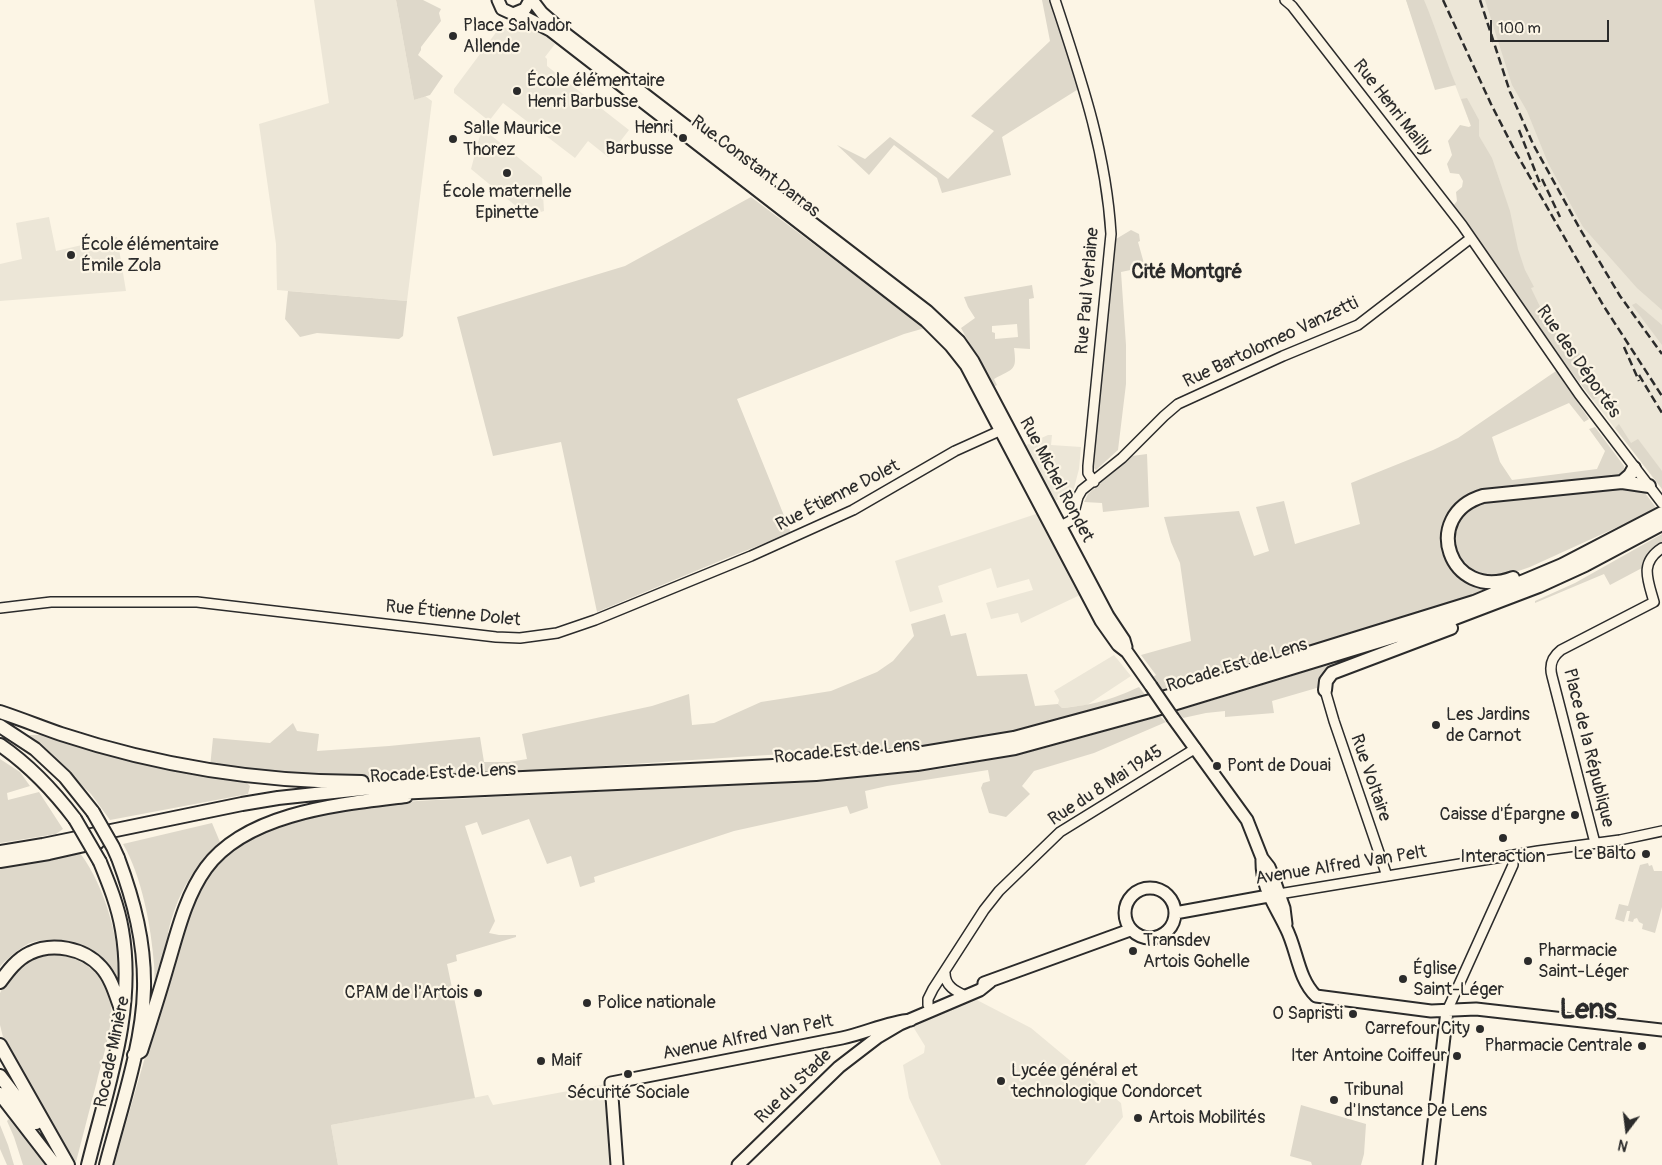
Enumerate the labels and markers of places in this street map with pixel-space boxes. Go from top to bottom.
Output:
place label: Place Salvador Allende [463,15,572,58]
marker: Place Salvador Allende [447,30,459,42]
place label: École élémentaire Henri Barbusse [527,70,665,112]
marker: École élémentaire Henri Barbusse [511,85,523,97]
place label: Henri Barbusse [605,117,673,160]
place label: Salle Maurice Thorez [463,118,561,160]
marker: Henri Barbusse [677,132,689,144]
marker: Salle Maurice Thorez [447,133,459,145]
marker: École maternelle Epinette [501,167,513,179]
place label: École maternelle Epinette [443,181,571,223]
place label: École élémentaire Émile Zola [81,234,219,276]
marker: École élémentaire Émile Zola [65,249,77,261]
place label: Les Jardins de Carnot [1446,704,1530,746]
marker: Les Jardins de Carnot [1430,719,1442,731]
place label: Pont de Douai [1227,755,1331,777]
marker: Pont de Douai [1211,760,1223,772]
place label: Caisse d'Épargne [1440,804,1565,826]
marker: Caisse d'Épargne [1569,809,1581,821]
marker: Interaction [1497,832,1509,844]
place label: Le Balto [1573,843,1636,865]
place label: Interaction [1460,846,1546,868]
marker: Le Balto [1640,848,1652,860]
place label: Transdev Artois Gohelle [1143,930,1250,972]
place label: Pharmacie Saint-Léger [1538,940,1629,982]
marker: Transdev Artois Gohelle [1127,945,1139,957]
marker: Pharmacie Saint-Léger [1522,955,1534,967]
place label: Église Saint-Léger [1413,958,1504,1001]
marker: Église Saint-Léger [1397,973,1409,985]
place label: CPAM de l'Artois [344,982,468,1004]
marker: CPAM de l'Artois [472,987,484,999]
place label: Police nationale [597,992,716,1014]
marker: Police nationale [581,997,593,1009]
place label: O Sapristi [1272,1003,1343,1025]
marker: O Sapristi [1347,1008,1359,1020]
place label: Carrefour City [1365,1018,1470,1040]
marker: Carrefour City [1474,1023,1486,1035]
place label: Pharmacie Centrale [1485,1035,1632,1057]
marker: Pharmacie Centrale [1636,1040,1648,1052]
place label: Iter Antoine Coiffeur [1291,1045,1447,1067]
place label: Maif [551,1050,583,1072]
marker: Iter Antoine Coiffeur [1451,1050,1463,1062]
marker: Maif [535,1055,547,1067]
place label: Lycée général et technologique Condorcet [1011,1060,1202,1102]
marker: Sécurité Sociale [622,1068,634,1080]
marker: Lycée général et technologique Condorcet [995,1075,1007,1087]
place label: Tribunal d'Instance De Lens [1344,1079,1487,1122]
place label: Sécurité Sociale [567,1082,689,1104]
marker: Tribunal d'Instance De Lens [1328,1094,1340,1106]
place label: Artois Mobilités [1148,1107,1265,1129]
marker: Artois Mobilités [1132,1112,1144,1124]

